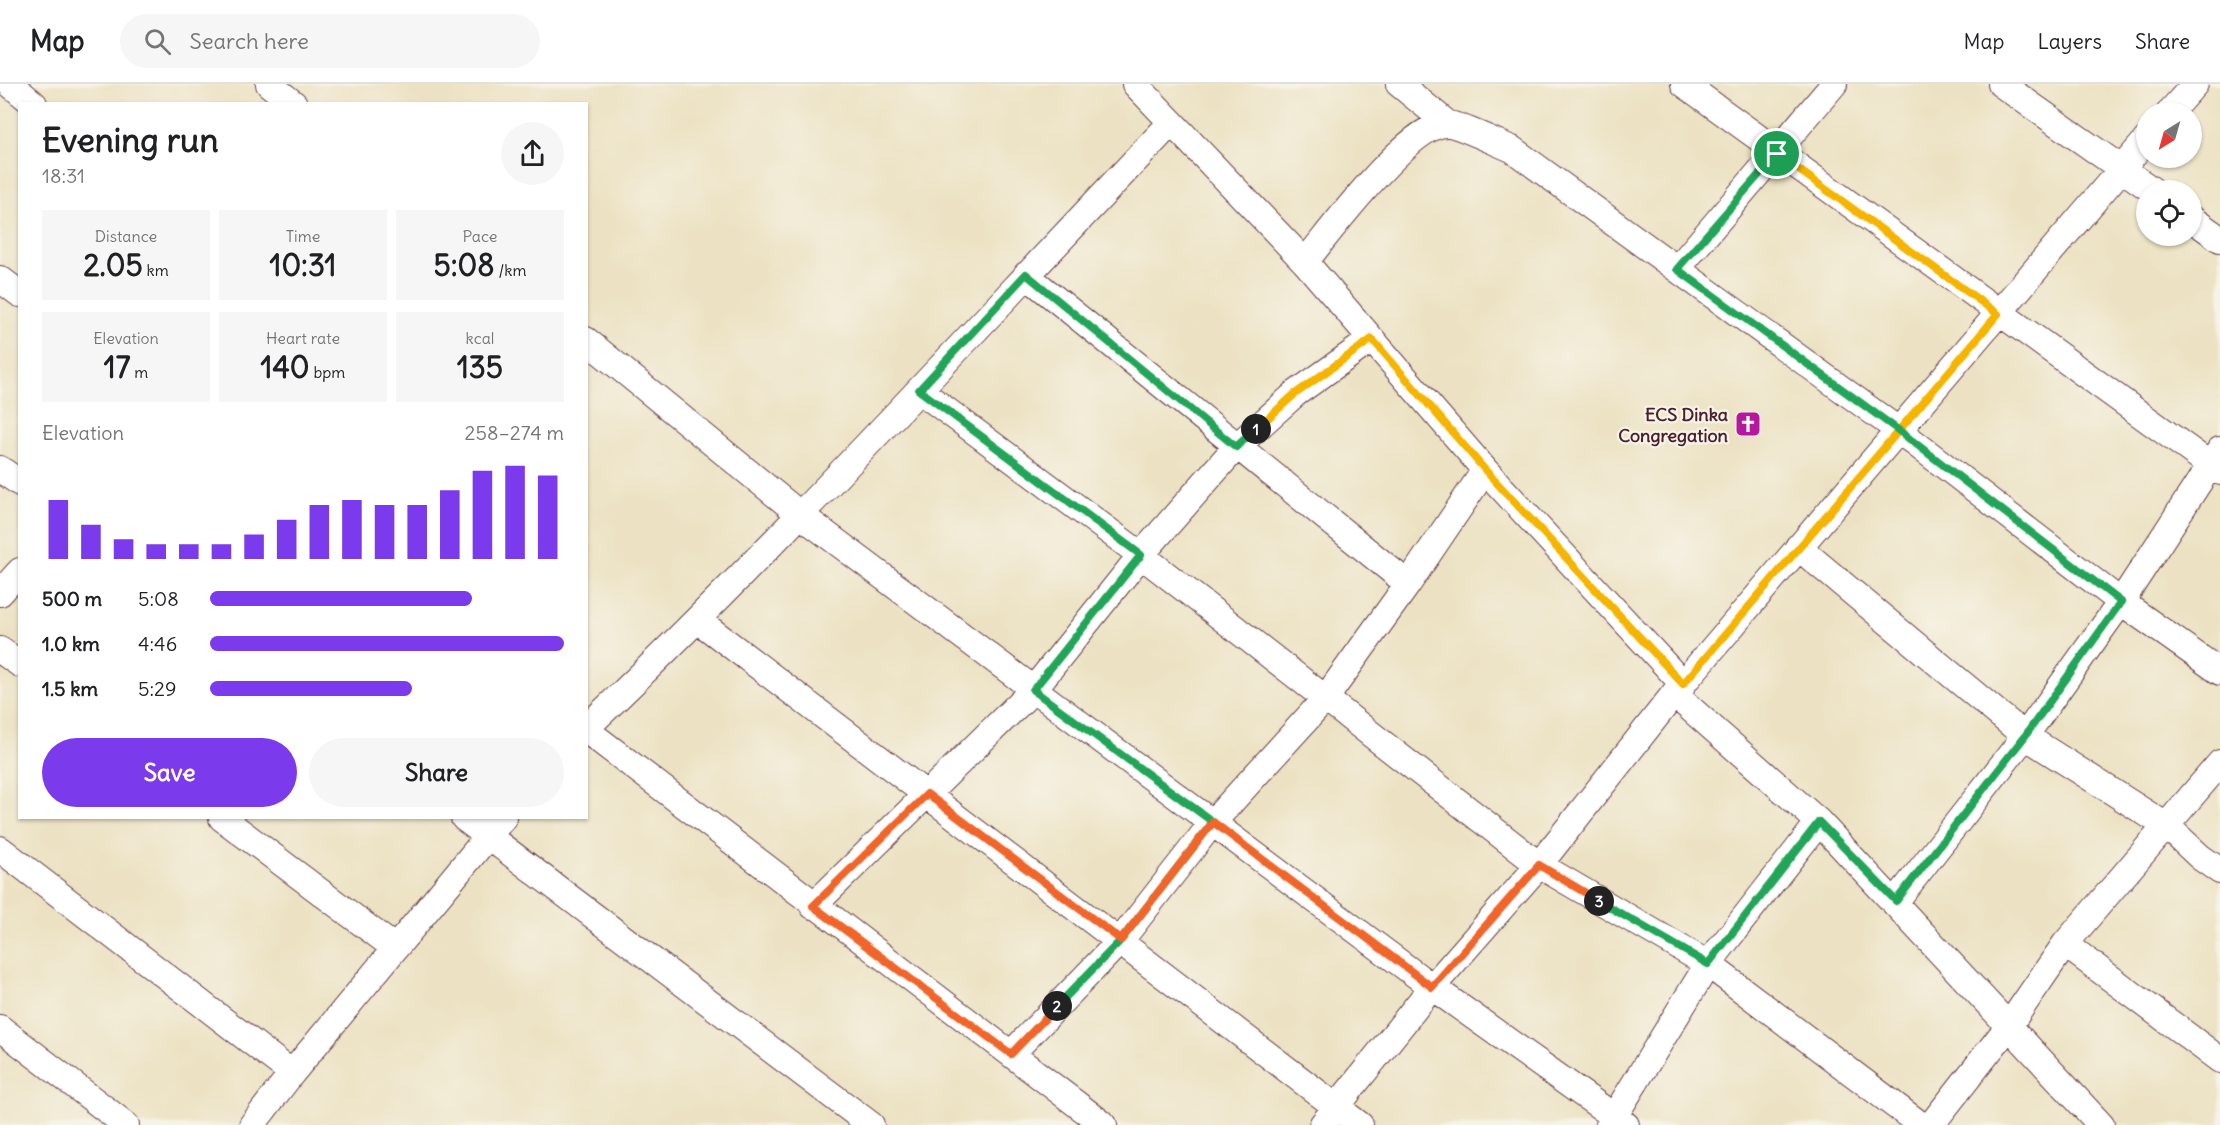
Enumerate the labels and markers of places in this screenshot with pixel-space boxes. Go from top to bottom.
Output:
pin [1751,128,1802,179]
place label: ECS Dinka Congregation [1618,403,1729,447]
church icon: ECS Dinka Congregation [1733,409,1763,439]
pin: 1 [1241,414,1271,444]
pin: 3 [1584,886,1614,916]
pin: 2 [1042,991,1072,1021]

